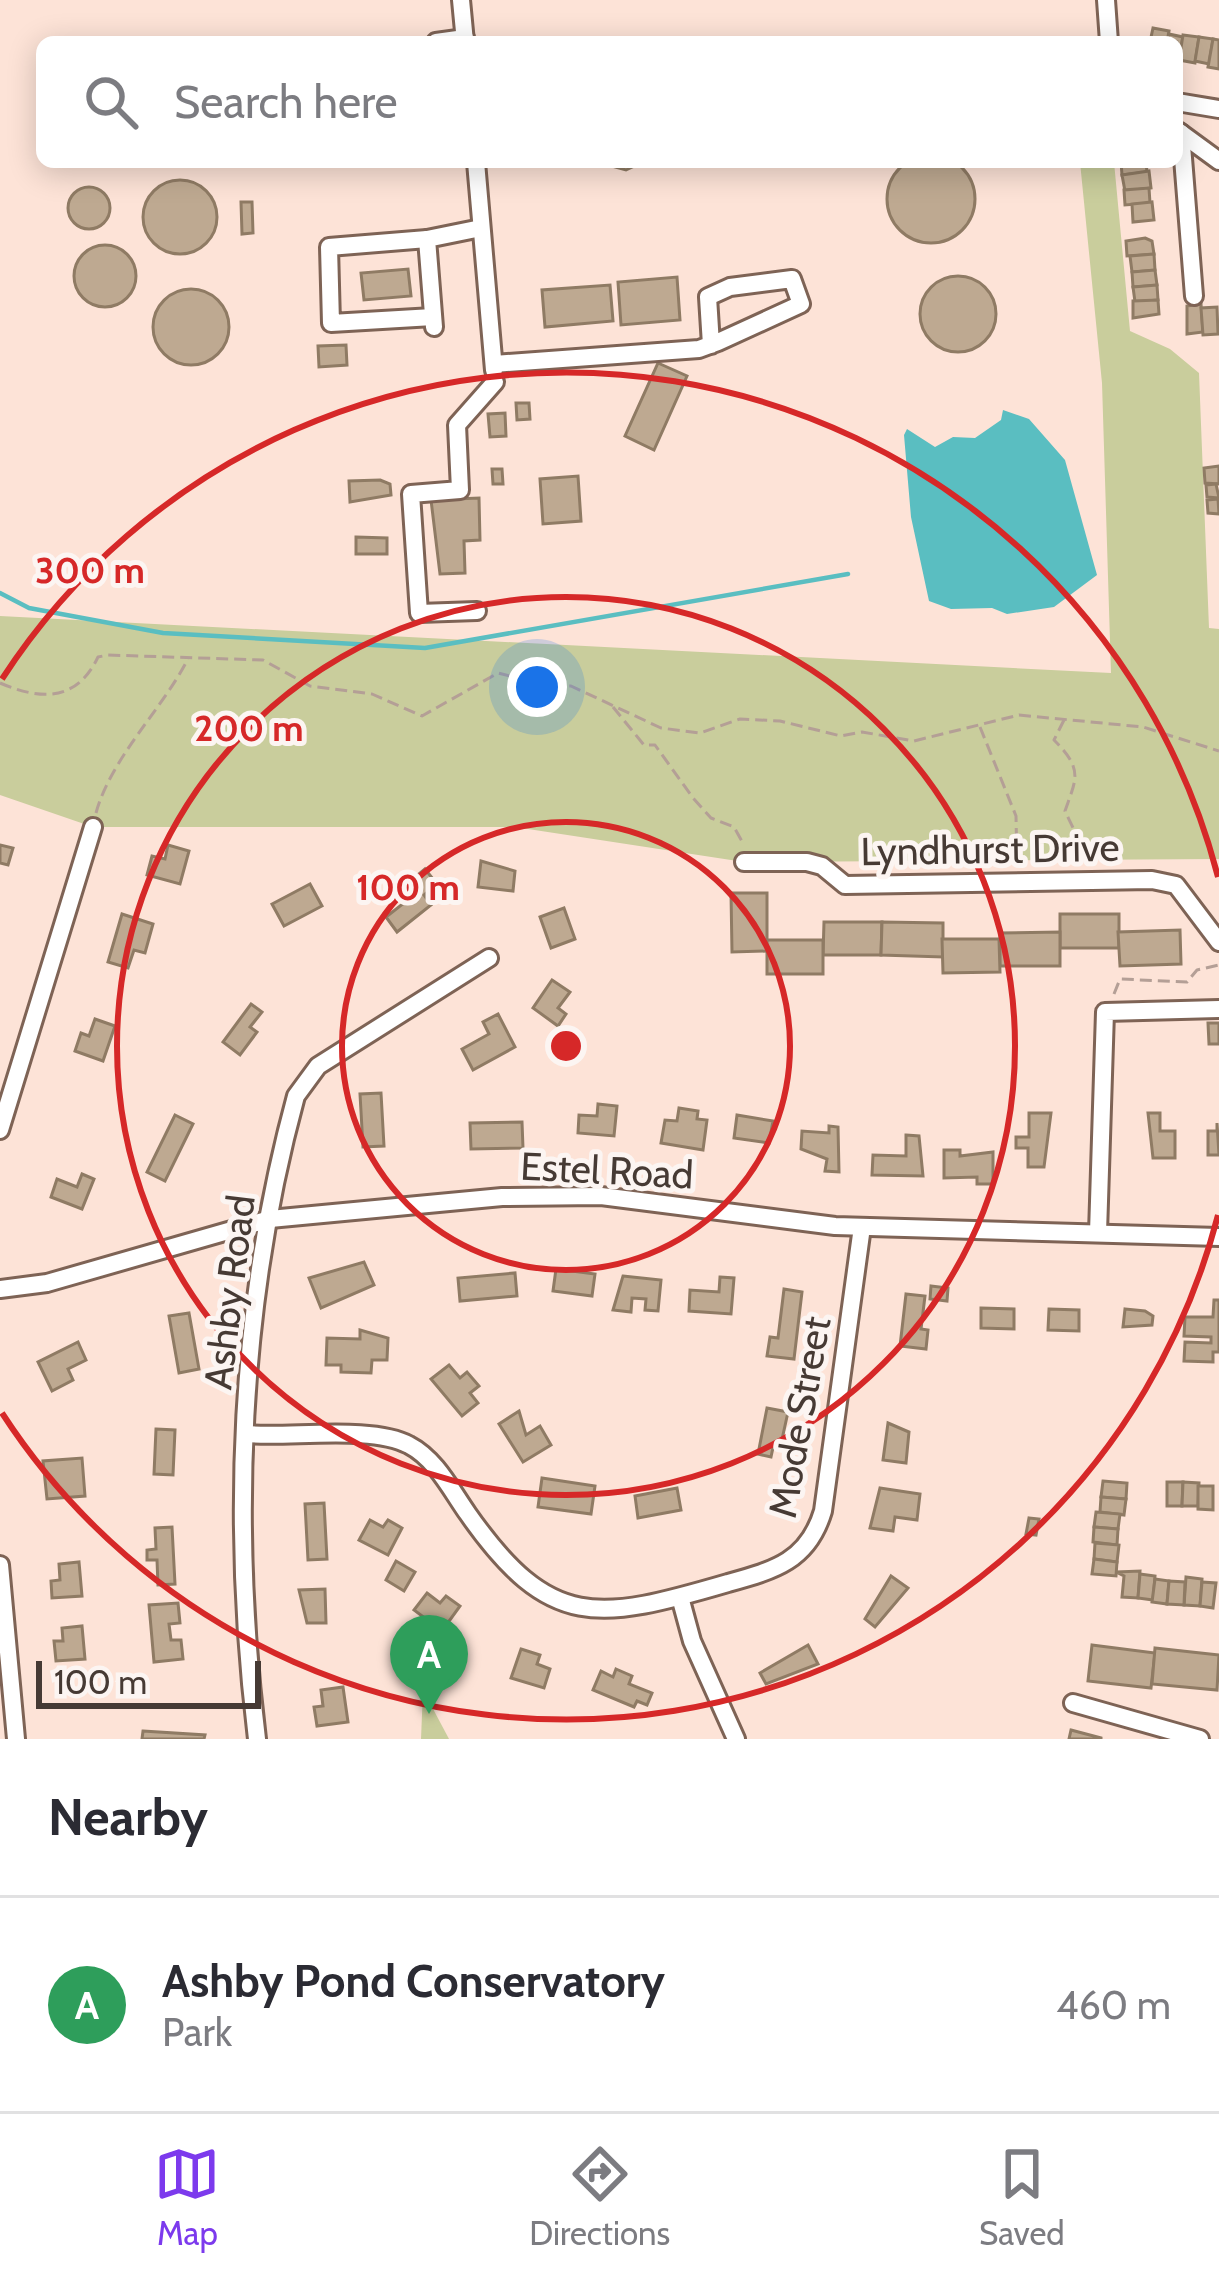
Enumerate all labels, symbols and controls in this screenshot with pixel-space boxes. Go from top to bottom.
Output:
search box [36,36,1183,168]
icon: search [78,69,144,135]
text: Search here [174,75,398,129]
text: 300 m [35,548,145,592]
your location [507,657,567,717]
text: 200 m [194,706,304,750]
street label: Lyndhurst Drive [860,823,1120,875]
text: 100 m [356,865,460,909]
centre of rings [545,1025,587,1067]
street label: Estel Road [519,1142,695,1198]
street label: Ashby Road [193,1192,265,1392]
street label: Mode Street [758,1313,840,1521]
pin: A [390,1615,468,1714]
scale bar [36,1655,261,1708]
text: 100 m [54,1662,147,1702]
text: Nearby [48,1786,208,1848]
text: Ashby Pond Conservatory [162,1954,665,2008]
text: A [75,1981,99,2029]
text: 460 m [1056,1981,1171,2029]
text: Park [162,2008,232,2056]
tab: Map [154,2141,220,2253]
tab: Directions [529,2141,670,2253]
tab: Saved [979,2141,1065,2253]

